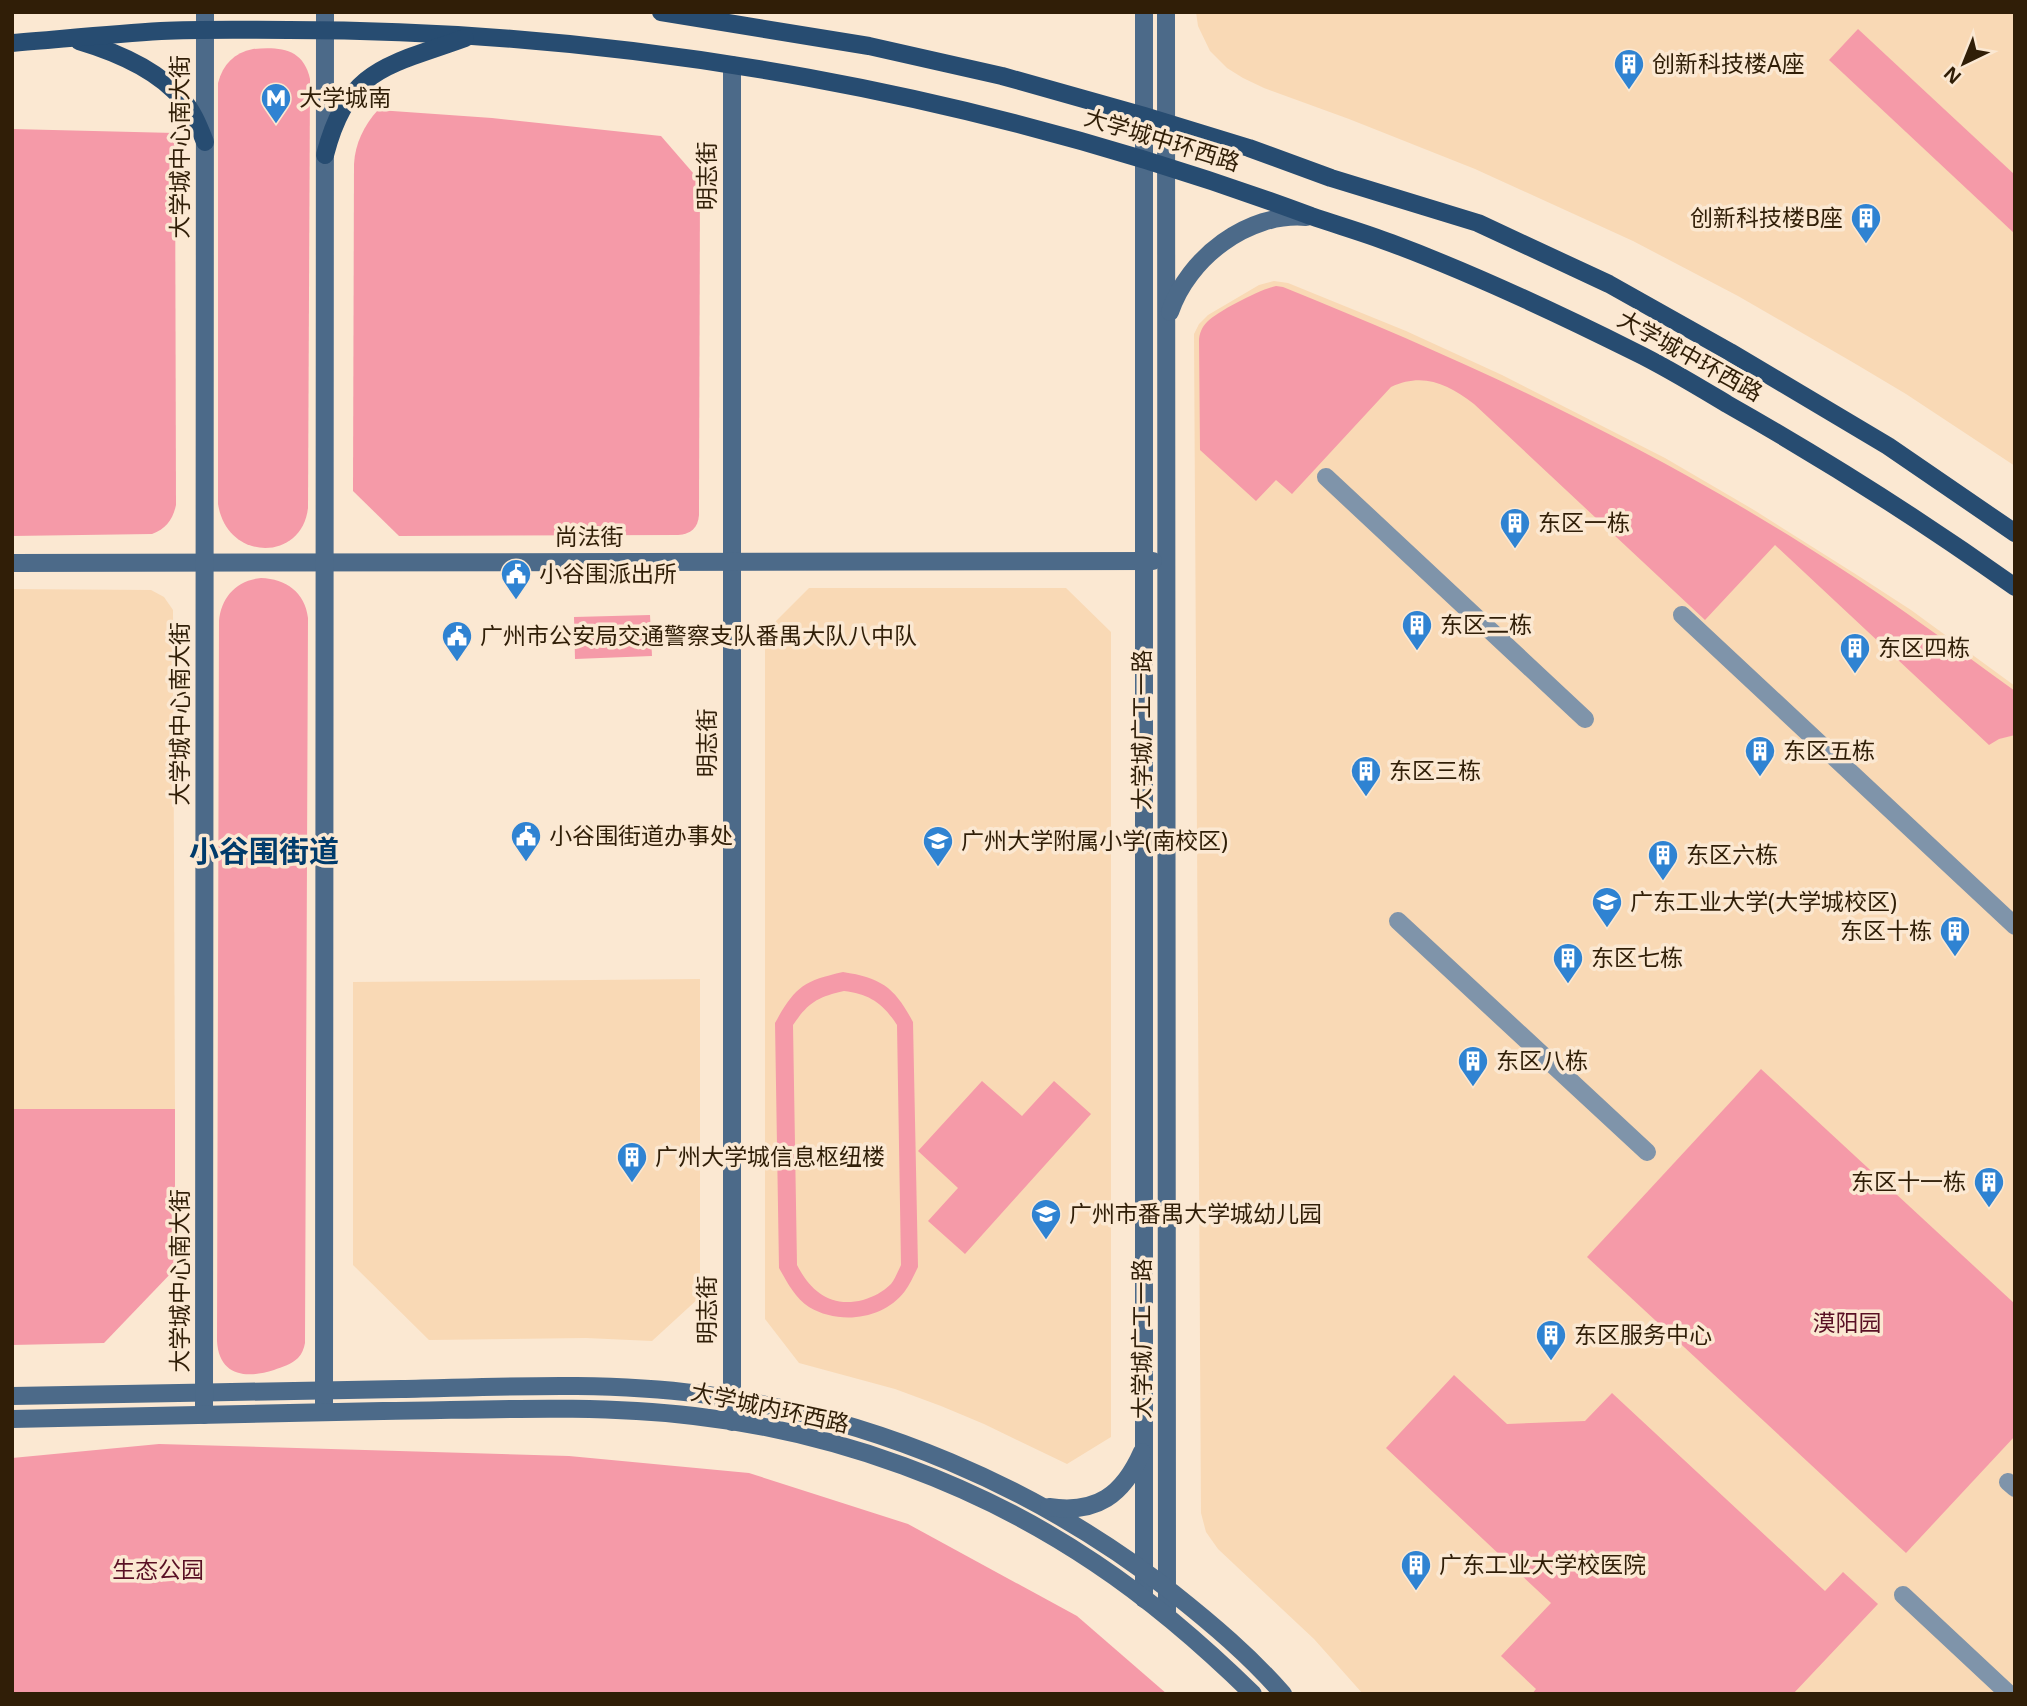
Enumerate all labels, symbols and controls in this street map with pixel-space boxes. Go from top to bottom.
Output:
north arrow [1929,28,1999,98]
building icon: 创新科技楼A座 [1612,47,1646,91]
place label: 创新科技楼A座 [1652,47,1805,79]
street label: 大学城中心南大街 [163,55,195,239]
text: N [1938,61,1967,90]
metro station icon: 大学城南 [259,81,293,125]
place label: 大学城南 [299,81,391,113]
street label: 大学城中环西路 [1081,100,1244,178]
street label: 明志街 [690,142,722,211]
place label: 创新科技楼B座 [1690,201,1843,233]
building icon: 创新科技楼B座 [1849,201,1883,245]
street label: 大学城中环西路 [1612,302,1769,408]
building icon: 东区一栋 [1498,506,1532,550]
place label: 东区一栋 [1538,506,1630,538]
street label: 尚法街 [555,520,624,552]
public building icon: 小谷围派出所 [499,557,533,601]
place label: 小谷围派出所 [539,557,677,589]
building icon: 东区二栋 [1400,608,1434,652]
place label: 东区二栋 [1440,608,1532,640]
public building icon: 广州市公安局交通警察支队番禺大队八中队 [440,619,474,663]
place label: 广州市公安局交通警察支队番禺大队八中队 [480,619,917,651]
street label: 大学城中心南大街 [163,622,195,806]
building icon: 东区四栋 [1838,631,1872,675]
place label: 东区四栋 [1878,631,1970,663]
street label: 大学城广工一路 [1125,650,1157,811]
street label: 明志街 [690,709,722,778]
building icon: 东区五栋 [1743,734,1777,778]
place label: 东区五栋 [1783,734,1875,766]
building icon: 东区三栋 [1349,754,1383,798]
place label: 东区三栋 [1389,754,1481,786]
public building icon: 小谷围街道办事处 [509,819,543,863]
place label: 小谷围街道办事处 [549,819,733,851]
school or university icon: 广州大学附属小学(南校区) [921,824,955,868]
place label: 广州大学附属小学(南校区) [961,824,1228,856]
district label: 小谷围街道 [189,830,339,871]
building icon: 东区六栋 [1646,838,1680,882]
place label: 东区六栋 [1686,838,1778,870]
school or university icon: 广东工业大学(大学城校区) [1590,885,1624,929]
place label: 广东工业大学(大学城校区) [1630,885,1897,917]
place label: 东区十栋 [1840,914,1932,946]
building icon: 东区十栋 [1938,914,1972,958]
building icon: 东区七栋 [1551,941,1585,985]
place label: 东区七栋 [1591,941,1683,973]
building icon: 东区八栋 [1456,1044,1490,1088]
place label: 东区八栋 [1496,1044,1588,1076]
building icon: 广州大学城信息枢纽楼 [615,1140,649,1184]
place label: 广州大学城信息枢纽楼 [655,1140,885,1172]
place label: 东区十一栋 [1851,1165,1966,1197]
building icon: 东区十一栋 [1972,1165,2006,1209]
street label: 大学城中心南大街 [163,1189,195,1373]
school or university icon: 广州市番禺大学城幼儿园 [1029,1197,1063,1241]
place label: 广州市番禺大学城幼儿园 [1069,1197,1322,1229]
street label: 大学城广工一路 [1125,1259,1157,1420]
street label: 明志街 [690,1276,722,1345]
park label: 漠阳园 [1813,1306,1882,1338]
building icon: 东区服务中心 [1534,1318,1568,1362]
place label: 东区服务中心 [1574,1318,1712,1350]
street label: 大学城内环西路 [688,1375,852,1439]
building icon: 广东工业大学校医院 [1399,1548,1433,1592]
place label: 广东工业大学校医院 [1439,1548,1646,1580]
park label: 生态公园 [112,1553,204,1585]

